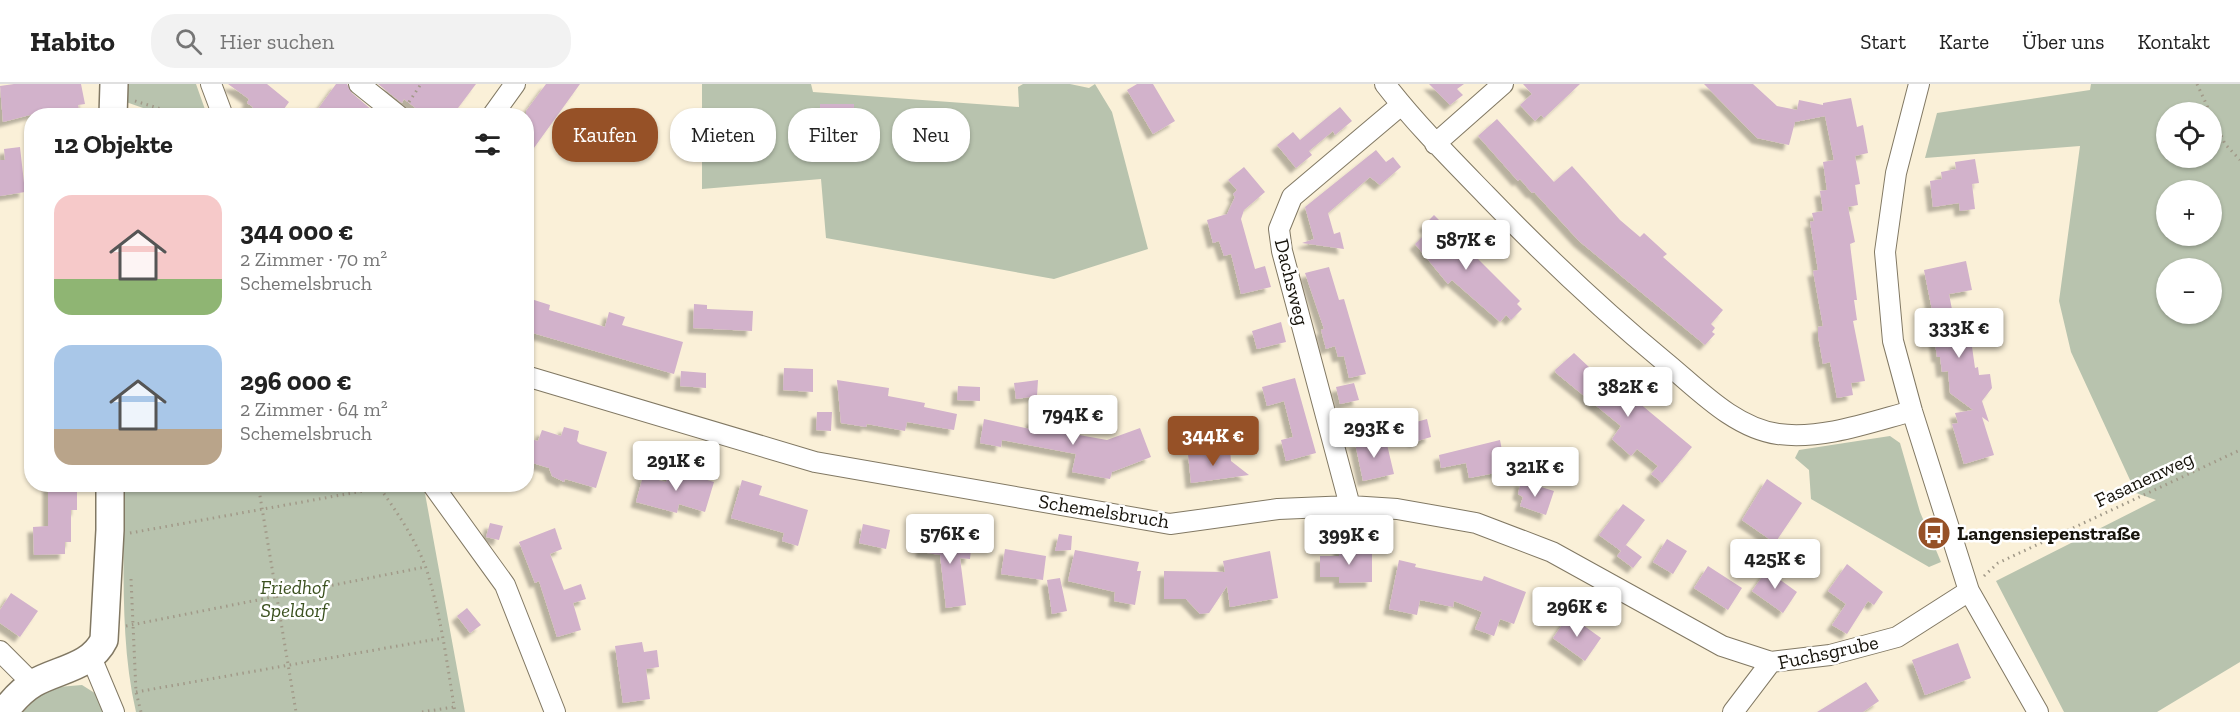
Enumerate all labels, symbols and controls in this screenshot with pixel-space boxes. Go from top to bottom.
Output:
search box [151,14,571,68]
text: Habito [30,25,115,58]
icon: search [172,25,205,58]
text: Hier suchen [220,28,334,55]
text: Start [1860,29,1906,54]
text: Karte [1939,29,1989,54]
text: Über uns [2022,29,2104,54]
text: Kontakt [2137,29,2210,54]
map controls [2156,102,2222,324]
button: locate [2156,102,2222,168]
chip: Kaufen [552,108,658,162]
chip: Mieten [670,108,776,162]
chip: Filter [788,108,880,162]
chip: Neu [892,108,970,162]
text: 12 Objekte [54,128,173,160]
icon: filters [471,128,504,161]
button: + [2156,180,2222,246]
text: 344 000 € [240,215,354,247]
icon: home [102,219,174,291]
pin: 587K € [1417,220,1515,271]
text: 587K € [1436,227,1496,251]
street label: Dachsweg [1270,236,1314,328]
text: 2 Zimmer · 70 m² [240,247,387,271]
button: − [2156,258,2222,324]
text: Schemelsbruch [240,271,372,295]
pin: 333K € [1910,308,2008,359]
text: 333K € [1928,315,1990,339]
text: 296 000 € [240,365,352,397]
pin: 382K € [1579,367,1677,418]
icon: home [102,369,174,441]
text: 382K € [1597,374,1659,398]
pin: 794K € [1024,395,1122,446]
text: 2 Zimmer · 64 m² [240,397,388,421]
text: 794K € [1042,402,1104,426]
pin: 293K € [1325,408,1423,459]
text: 293K € [1343,415,1405,439]
pin: 344K € [1164,416,1262,467]
text: Schemelsbruch [240,421,372,445]
text: 344K € [1182,423,1244,447]
pin: 291K € [627,441,725,492]
street label: Fasanenweg [2091,446,2197,512]
pin: 321K € [1486,447,1584,498]
text: 291K € [647,448,705,472]
text: 321K € [1506,454,1564,478]
street label: Schemelsbruch [1037,489,1172,533]
pin: 576K € [901,514,999,565]
pin: 399K € [1300,515,1398,566]
bus stop icon: Langensiepenstraße [1916,515,1952,551]
text: 576K € [920,521,980,545]
place label: Langensiepenstraße [1957,521,2141,545]
text: 399K € [1318,522,1380,546]
pin: 425K € [1726,539,1824,590]
text: 425K € [1744,546,1806,570]
park label: Friedhof Speldorf [260,575,331,622]
pin: 296K € [1528,587,1626,638]
text: 296K € [1546,594,1608,618]
street label: Fuchsgrube [1775,630,1881,674]

